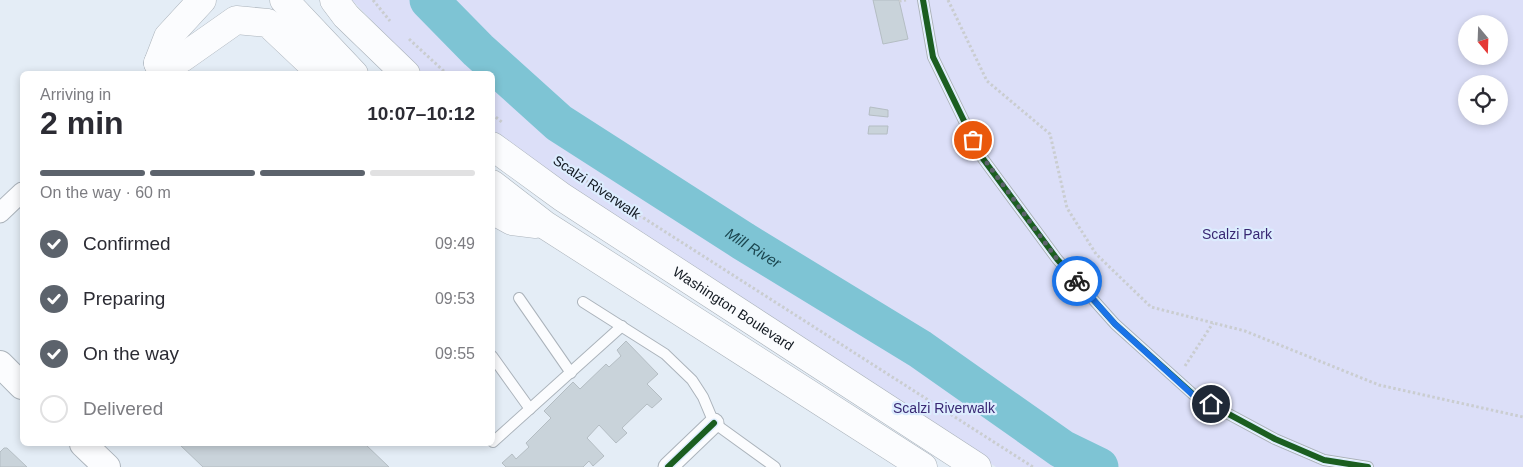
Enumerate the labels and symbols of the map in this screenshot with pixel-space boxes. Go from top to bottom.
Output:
north arrow [1458,15,1508,65]
pin [952,119,994,161]
street label: Scalzi Riverwalk [550,152,645,223]
water label: Mill River [723,224,785,271]
park label: Scalzi Park [1202,226,1273,242]
courier [1052,256,1102,306]
street label: Washington Boulevard [670,263,797,353]
pin [1190,383,1232,425]
park label: Scalzi Riverwalk [893,400,996,416]

